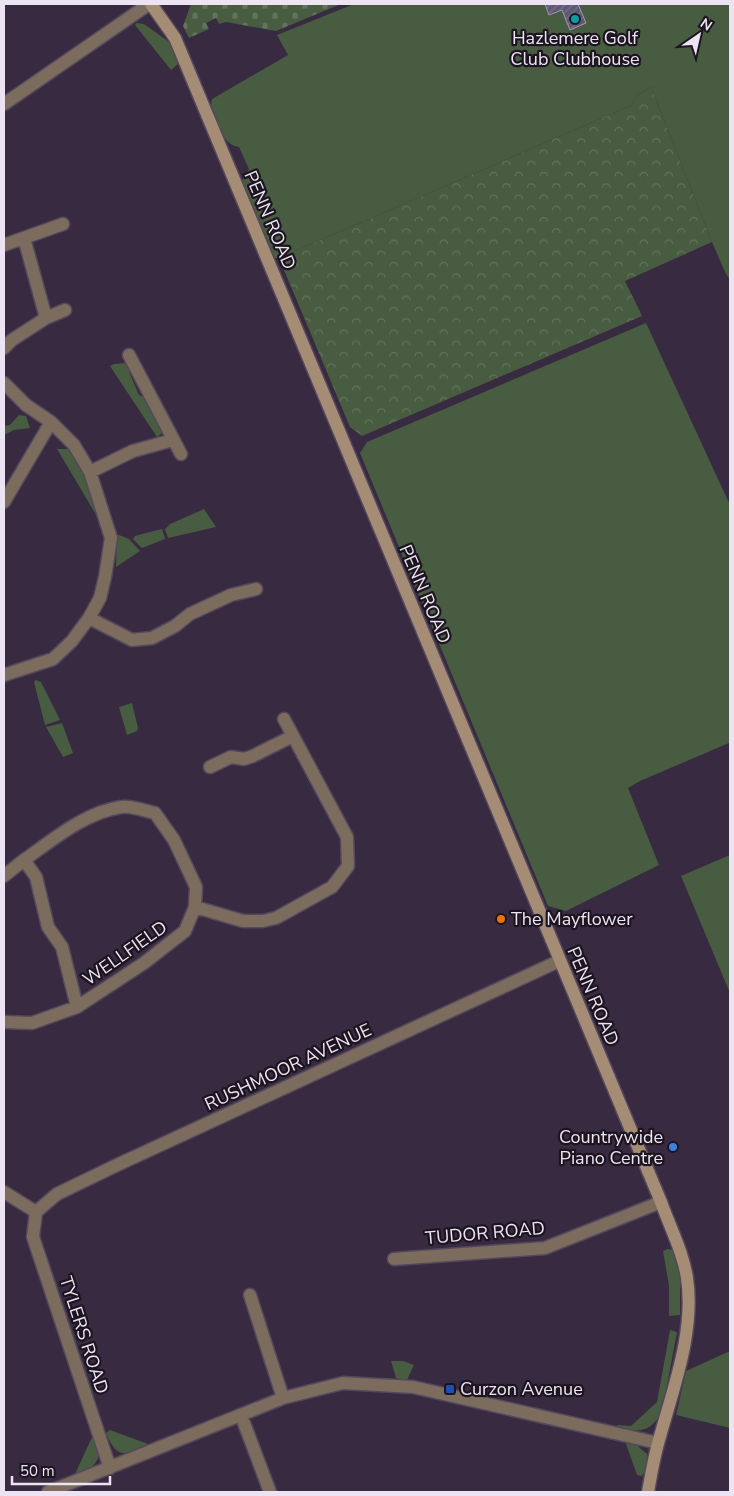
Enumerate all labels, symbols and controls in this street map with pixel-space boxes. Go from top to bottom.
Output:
north arrow [674,10,724,60]
marker: Hazlemere Golf Club Clubhouse [569,13,581,25]
text: N [696,14,716,35]
place label: Hazlemere Golf Club Clubhouse [510,26,640,71]
street label: PENN ROAD [238,167,302,273]
street label: PENN ROAD [393,541,457,647]
place label: The Mayflower [511,907,633,931]
marker: The Mayflower [495,913,507,925]
street label: WELLFIELD [78,915,172,991]
street label: PENN ROAD [561,943,625,1049]
street label: RUSHMOOR AVENUE [201,1018,375,1116]
place label: Countrywide Piano Centre [559,1125,663,1170]
marker: Countrywide Piano Centre [667,1141,679,1153]
street label: TUDOR ROAD [424,1216,546,1250]
street label: TYLERS ROAD [54,1273,114,1397]
place label: Curzon Avenue [460,1377,583,1401]
marker: Curzon Avenue [444,1383,456,1395]
scale bar [12,1454,110,1486]
text: 50 m [20,1461,55,1481]

